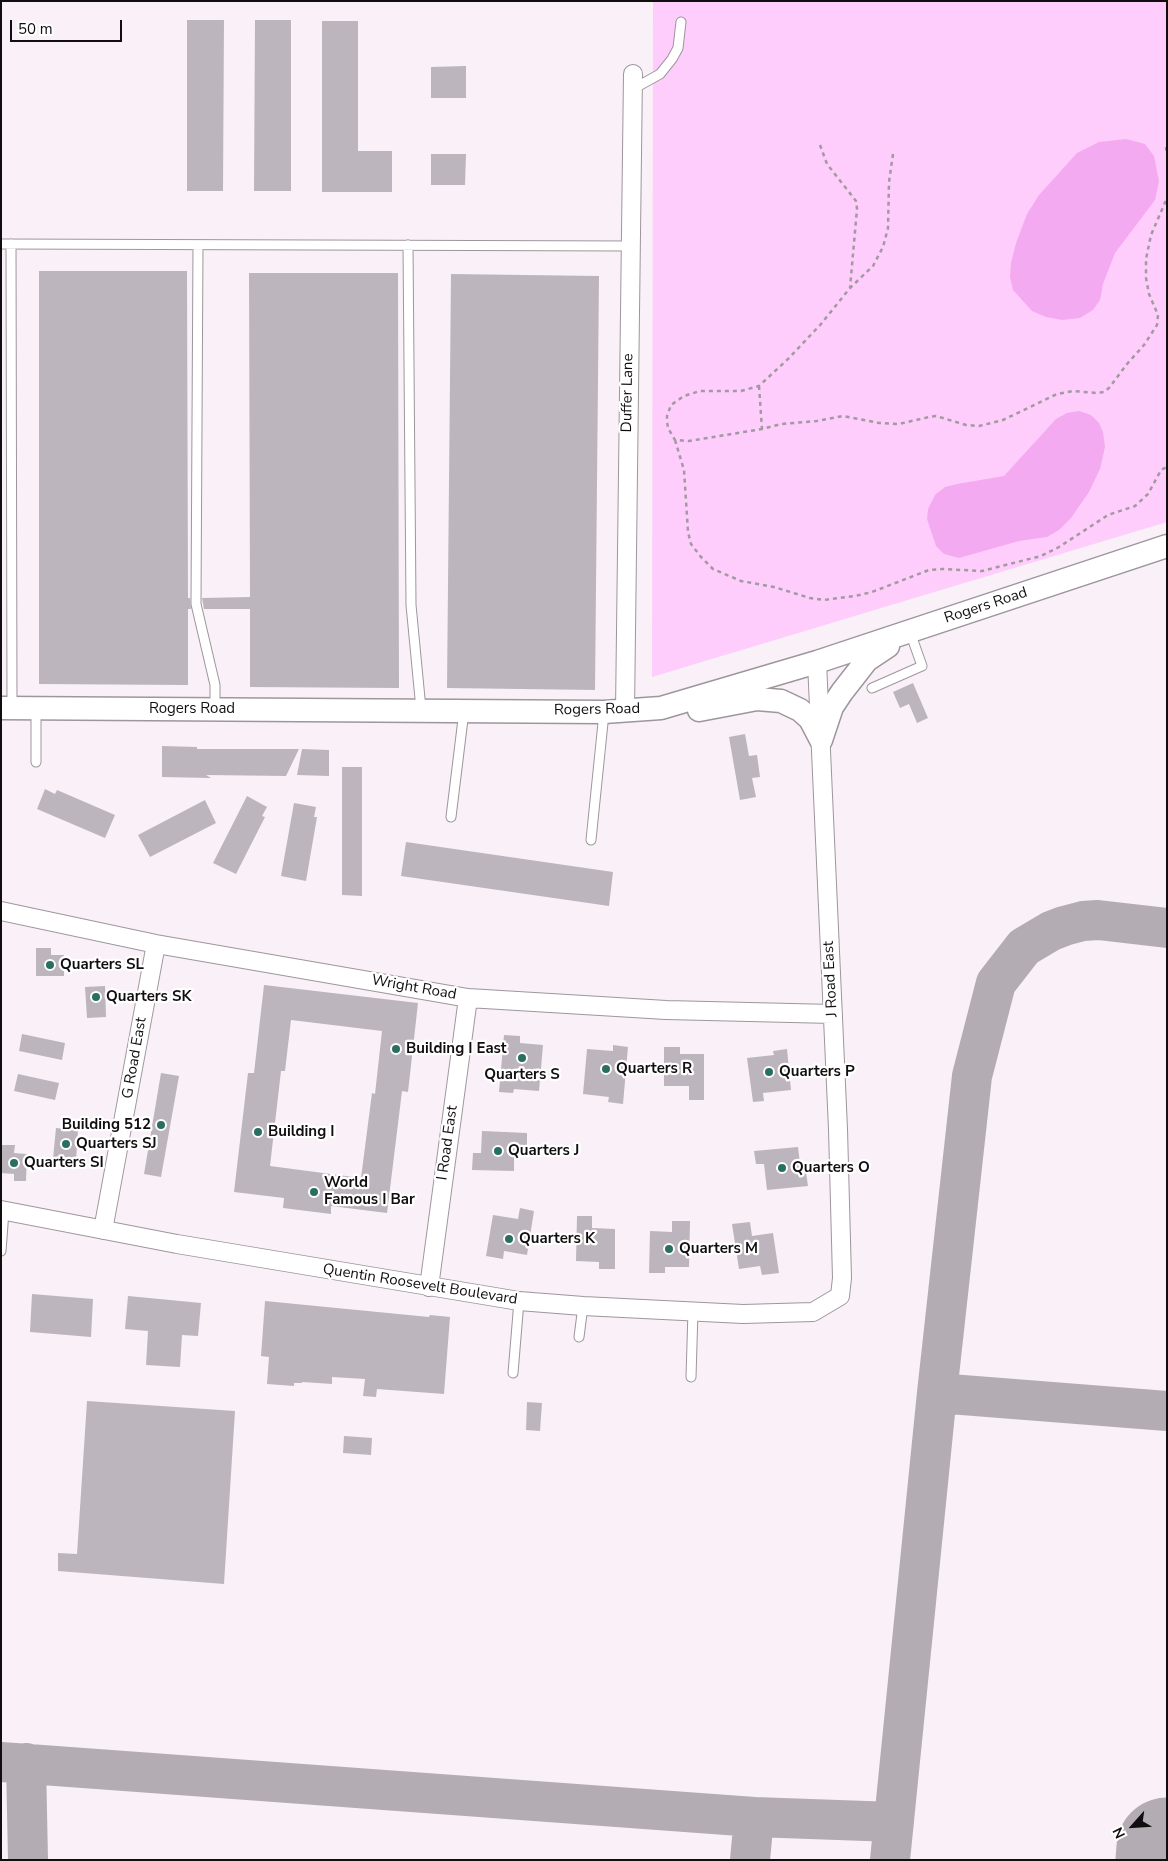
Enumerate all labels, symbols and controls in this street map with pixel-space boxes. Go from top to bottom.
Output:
scale bar [12,10,125,42]
text: 50 m [18,19,53,39]
street label: Duffer Lane [618,353,638,433]
street label: Rogers Road [942,584,1030,628]
street label: Rogers Road [149,700,235,718]
street label: Rogers Road [554,700,640,720]
street label: J Road East [820,940,842,1018]
place label: Quarters SL [60,956,144,974]
marker: Quarters SL [44,959,56,971]
street label: Wright Road [370,972,458,1004]
place label: Quarters SK [106,988,191,1006]
marker: Quarters SK [90,991,102,1003]
street label: G Road East [119,1016,151,1100]
place label: Building I East [406,1040,507,1058]
marker: Building I East [390,1043,402,1055]
marker: Quarters S [516,1052,528,1064]
place label: Quarters R [616,1060,692,1078]
marker: Quarters R [600,1063,612,1075]
place label: Quarters P [779,1063,855,1081]
place label: Quarters S [484,1066,560,1084]
marker: Quarters P [763,1066,775,1078]
street label: I Road East [434,1104,462,1182]
place label: Building 512 [62,1116,151,1134]
marker: Building 512 [155,1119,167,1131]
place label: Building I [268,1123,334,1141]
marker: Building I [252,1126,264,1138]
place label: Quarters SJ [76,1135,157,1153]
marker: Quarters SJ [60,1138,72,1150]
place label: Quarters J [508,1142,579,1160]
marker: Quarters J [492,1145,504,1157]
place label: Quarters SI [24,1154,104,1172]
marker: Quarters SI [8,1157,20,1169]
place label: Quarters O [792,1159,870,1177]
marker: Quarters O [776,1162,788,1174]
place label: World Famous I Bar [324,1174,415,1209]
marker: World Famous I Bar [308,1186,320,1198]
place label: Quarters K [519,1230,595,1248]
marker: Quarters K [503,1233,515,1245]
place label: Quarters M [679,1240,758,1258]
marker: Quarters M [663,1243,675,1255]
street label: Quentin Roosevelt Boulevard [321,1261,519,1309]
north arrow [1108,1801,1158,1851]
text: N [1108,1824,1130,1842]

